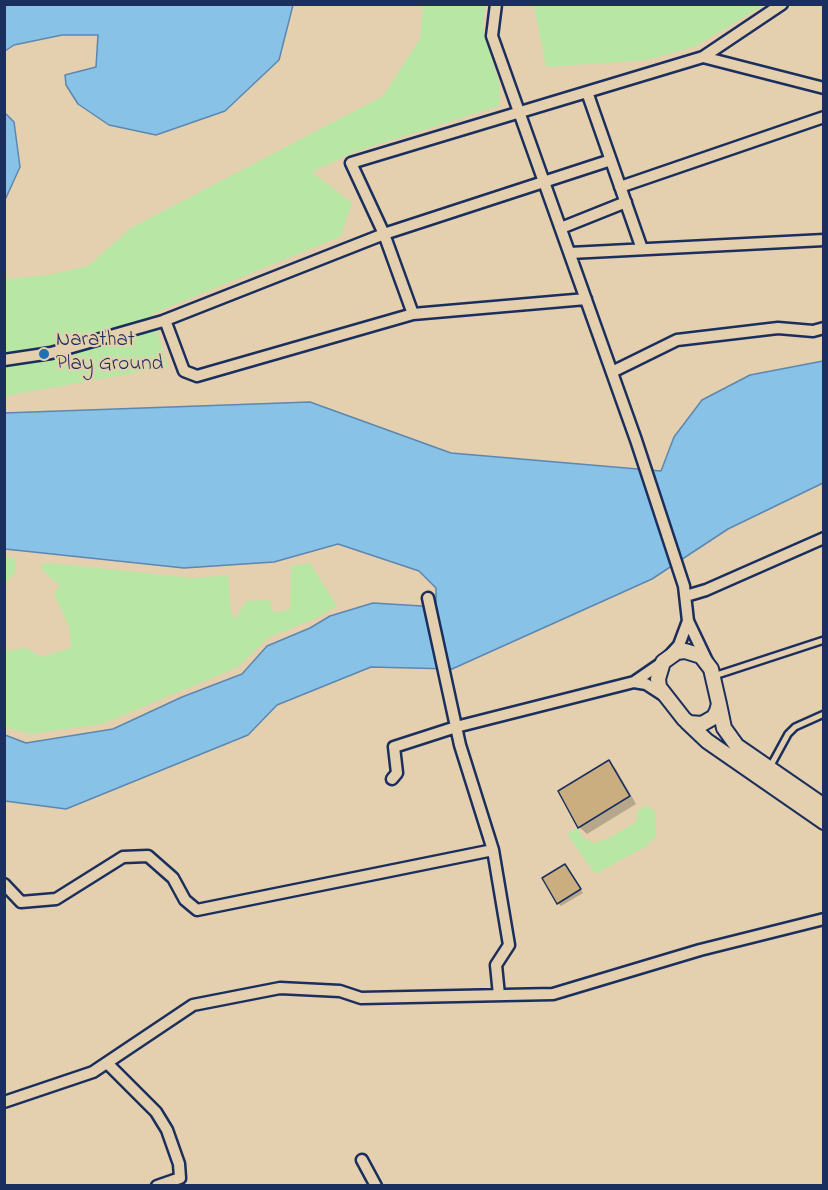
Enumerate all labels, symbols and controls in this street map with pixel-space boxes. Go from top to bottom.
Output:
place label: Narathat Play Ground [56,329,163,379]
marker: Narathat Play Ground [37,347,51,361]

